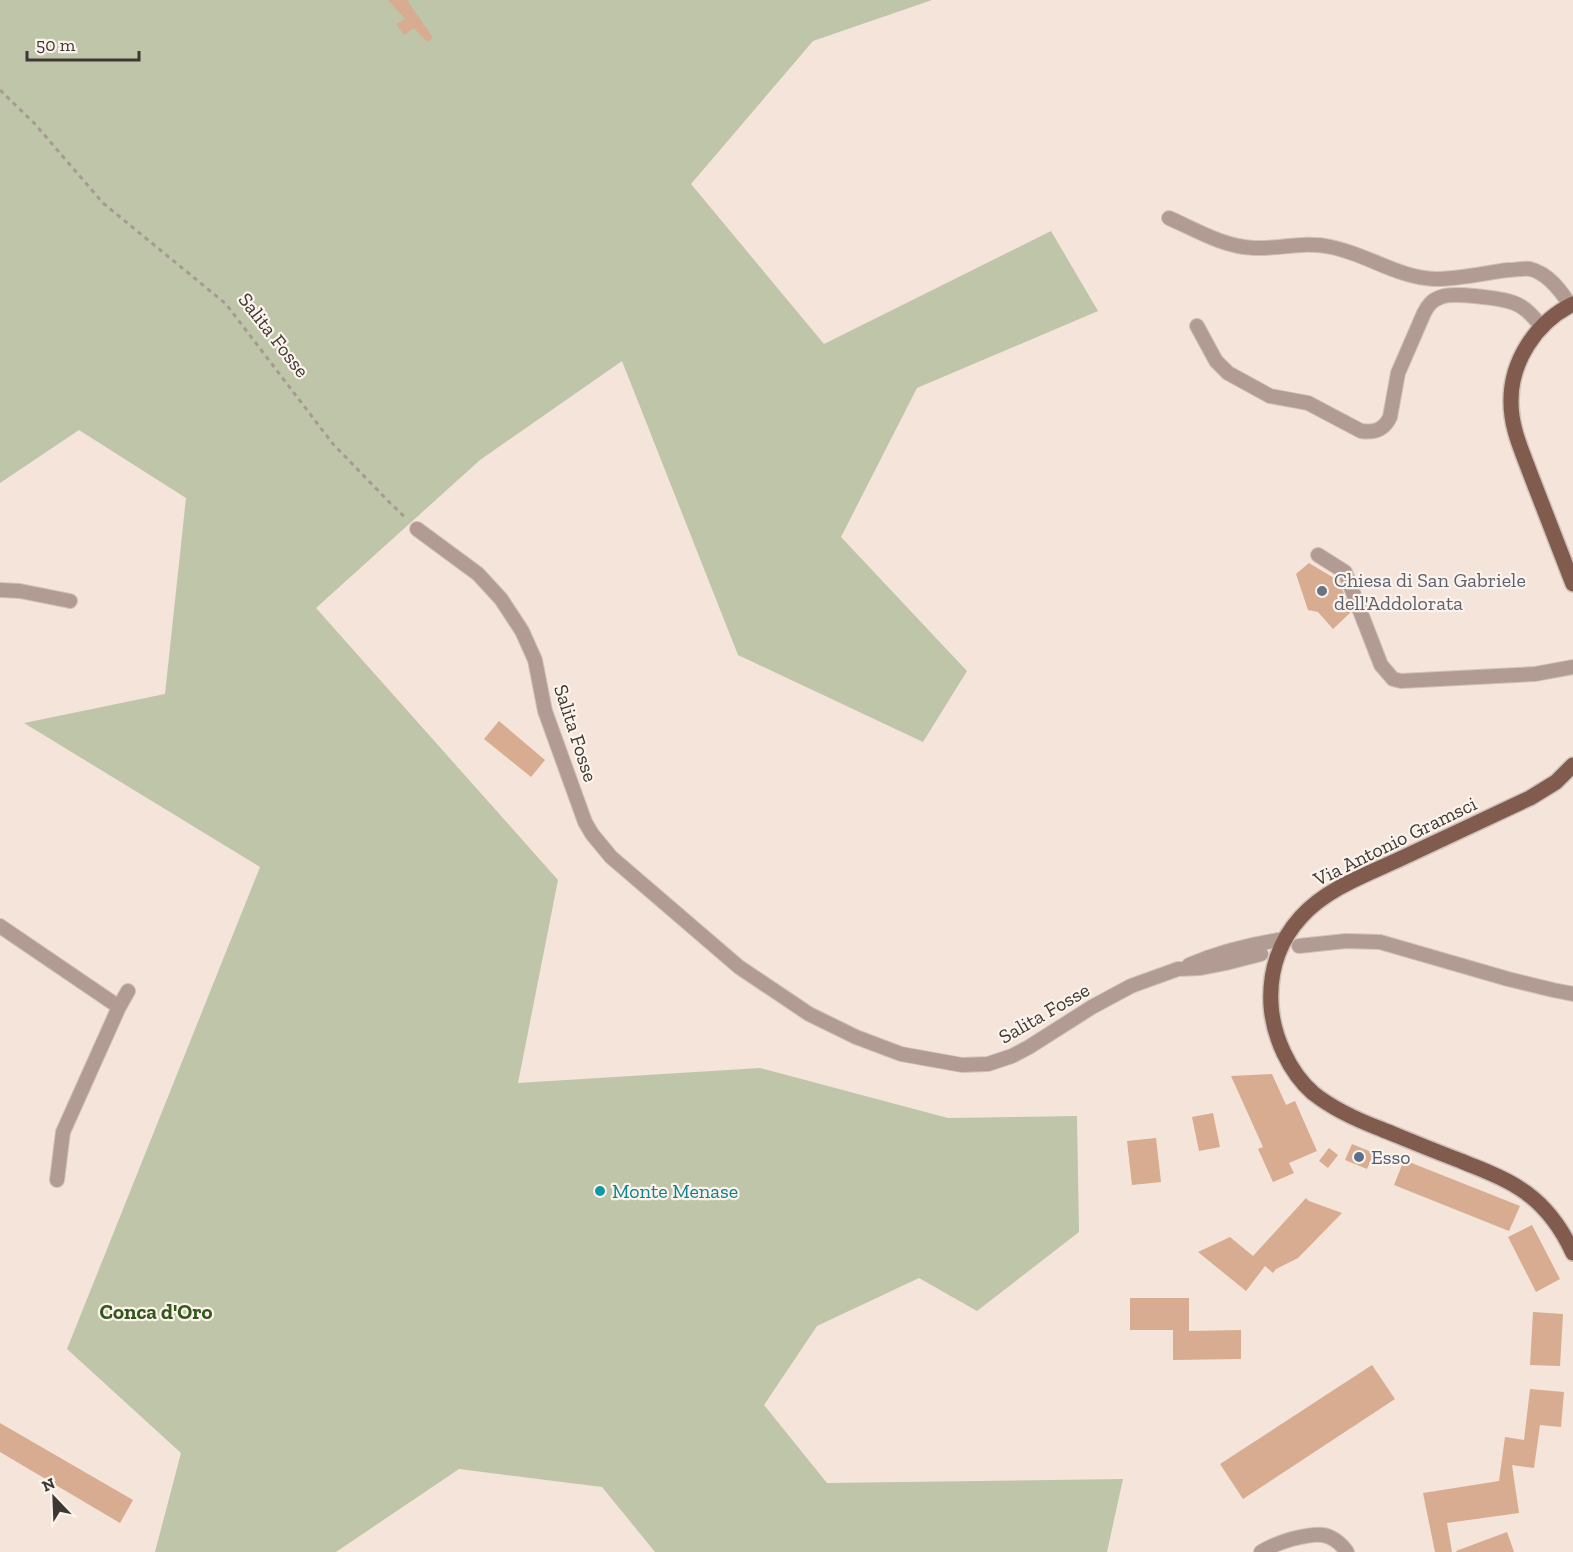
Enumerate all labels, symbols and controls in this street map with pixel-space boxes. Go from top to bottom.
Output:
scale bar [27,24,140,62]
text: 50 m [36,34,76,56]
street label: Salita Fosse [234,288,314,382]
place label: Chiesa di San Gabriele dell'Addolorata [1334,568,1526,615]
marker: Chiesa di San Gabriele dell'Addolorata [1315,584,1329,598]
street label: Salita Fosse [549,681,603,785]
street label: Via Antonio Gramsci [1309,791,1481,891]
street label: Salita Fosse [994,977,1094,1049]
place label: Esso [1371,1145,1411,1169]
marker: Esso [1352,1150,1366,1164]
place label: Monte Menase [612,1179,738,1203]
marker: Monte Menase [593,1184,607,1198]
district label: Conca d'Oro [100,1299,212,1324]
north arrow [24,1468,84,1528]
text: N [39,1474,58,1496]

